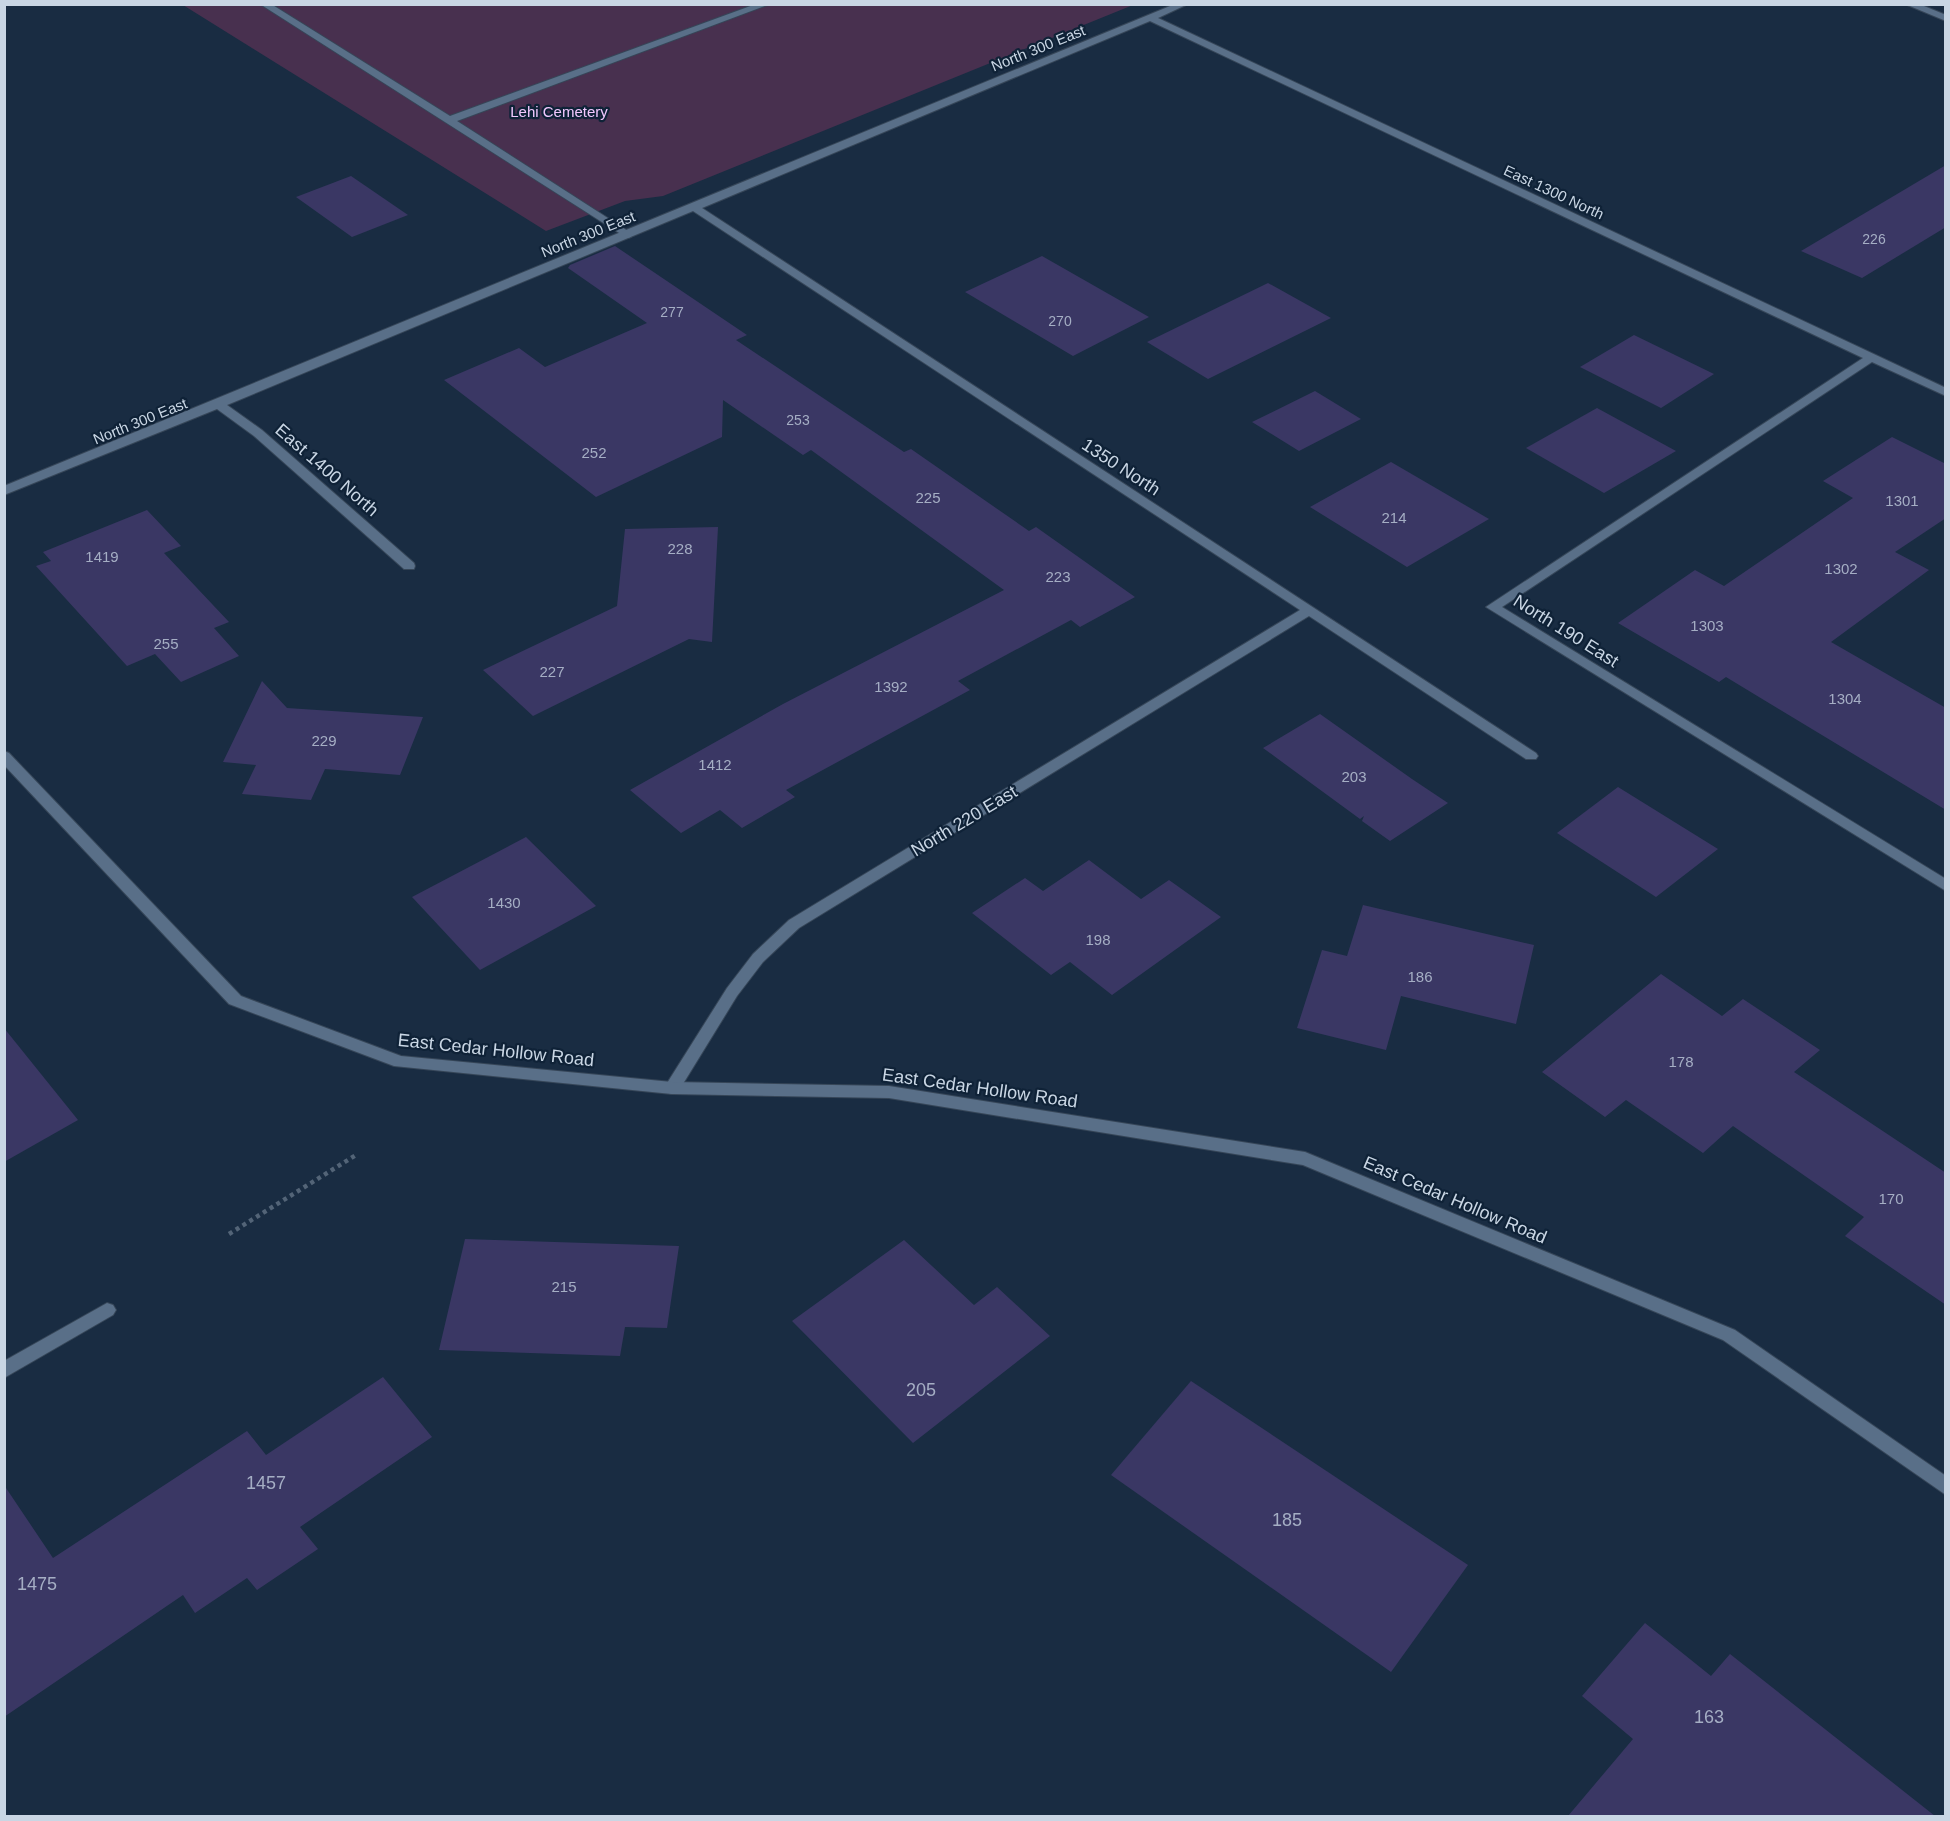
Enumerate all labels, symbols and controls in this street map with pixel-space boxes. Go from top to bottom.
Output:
street label: North 300 East [988,21,1088,75]
park label: Lehi Cemetery [510,103,608,120]
street label: East 1300 North [1501,161,1607,223]
street label: North 300 East [538,207,638,261]
house number: 226 [1862,231,1886,247]
house number: 277 [660,304,684,320]
house number: 270 [1048,313,1072,329]
street label: North 300 East [90,394,190,448]
house number: 253 [786,412,810,428]
street label: East 1400 North [271,420,383,520]
street label: 1350 North [1078,434,1164,500]
house number: 252 [581,444,607,461]
house number: 225 [915,489,941,506]
house number: 1301 [1885,492,1919,509]
house number: 214 [1381,509,1407,526]
house number: 228 [667,540,693,557]
house number: 1419 [85,548,119,565]
house number: 1302 [1824,560,1858,577]
house number: 223 [1045,568,1071,585]
street label: North 190 East [1510,591,1622,671]
house number: 1303 [1690,617,1724,634]
house number: 255 [153,635,179,652]
house number: 227 [539,663,565,680]
house number: 1392 [874,678,908,695]
house number: 1304 [1828,690,1862,707]
house number: 229 [311,732,337,749]
house number: 1412 [698,756,732,773]
house number: 203 [1341,768,1367,785]
street label: North 220 East [907,782,1021,860]
house number: 1430 [487,894,521,911]
house number: 198 [1085,931,1111,948]
house number: 186 [1407,968,1433,985]
street label: East Cedar Hollow Road [397,1030,595,1070]
house number: 178 [1668,1053,1694,1070]
street label: East Cedar Hollow Road [881,1064,1079,1112]
street label: East Cedar Hollow Road [1360,1152,1550,1248]
house number: 170 [1878,1190,1904,1207]
house number: 215 [551,1278,577,1295]
house number: 205 [906,1380,936,1400]
house number: 1457 [246,1473,286,1493]
house number: 185 [1272,1510,1302,1530]
house number: 1475 [17,1574,57,1594]
house number: 163 [1694,1707,1724,1727]

